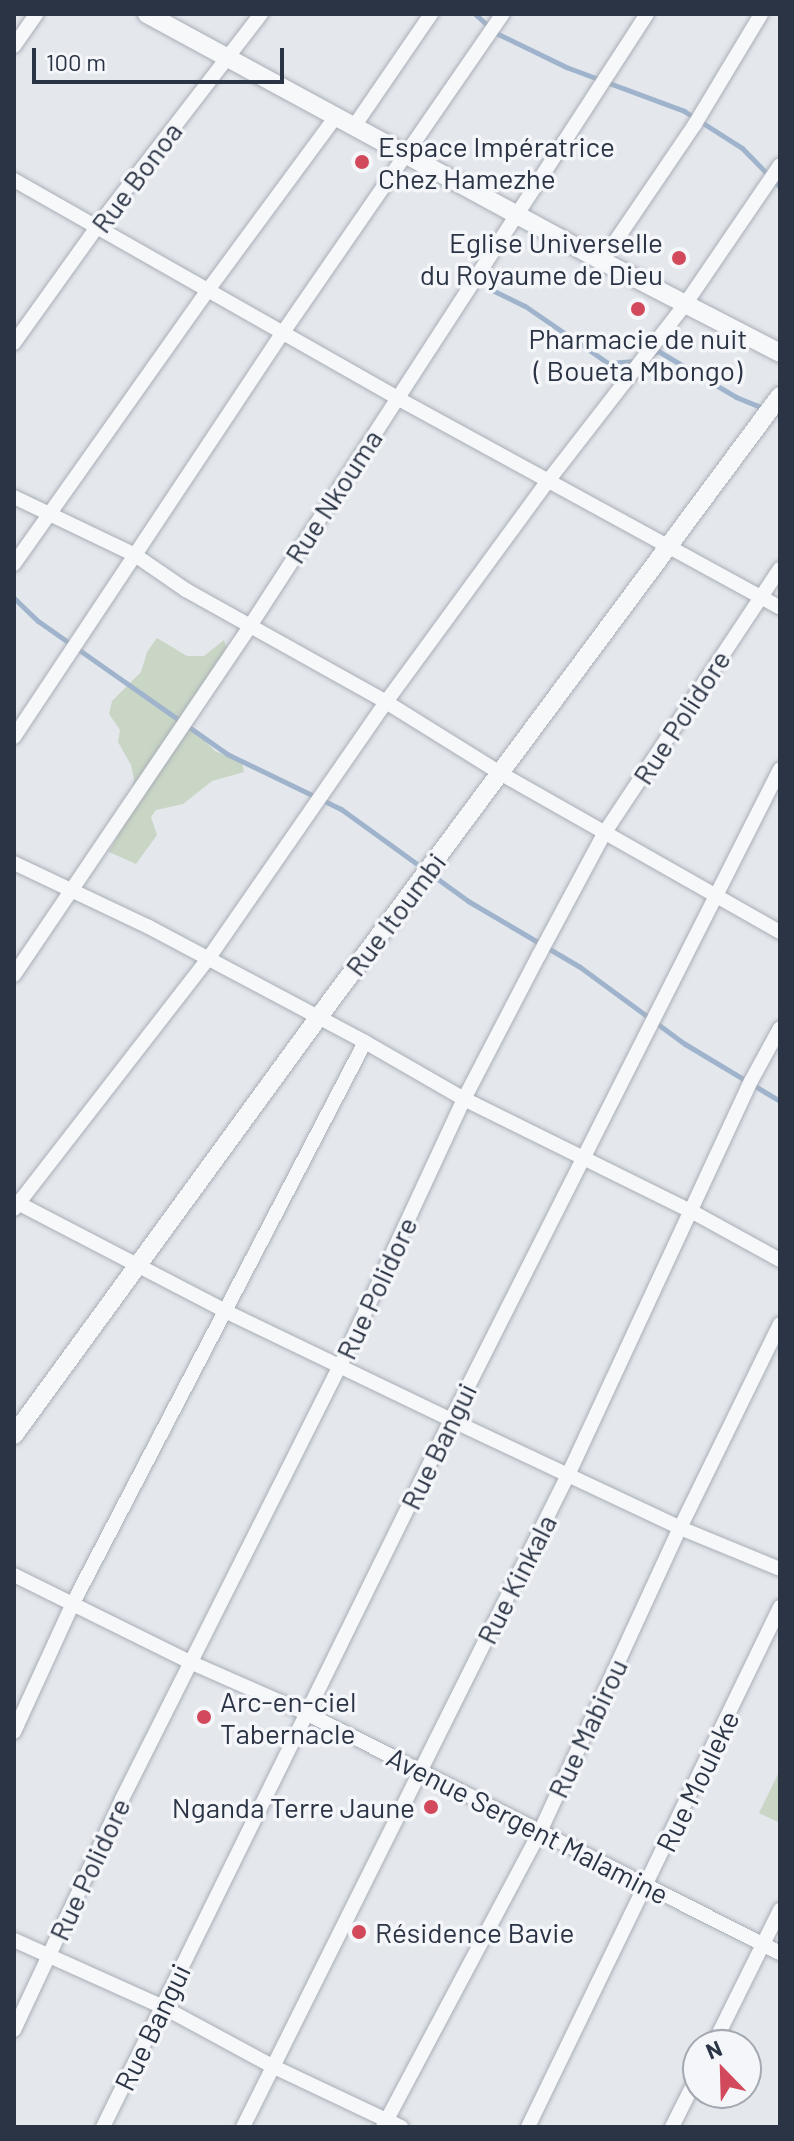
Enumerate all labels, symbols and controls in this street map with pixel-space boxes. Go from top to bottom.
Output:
scale bar [36,32,288,82]
text: 100 m [46,47,106,76]
street label: Rue Bonoa [83,115,189,239]
place label: Espace Impératrice Chez Hamezhe [378,129,615,195]
marker: Espace Impératrice Chez Hamezhe [353,153,371,171]
place label: Eglise Universelle du Royaume de Dieu [420,225,663,291]
marker: Eglise Universelle du Royaume de Dieu [670,249,688,267]
marker: Pharmacie de nuit ( Boueta Mbongo) [629,300,647,318]
place label: Pharmacie de nuit ( Boueta Mbongo) [528,321,748,387]
street label: Rue Nkouma [277,423,389,569]
street label: Rue Polidore [625,644,737,790]
street label: Rue Itoumbi [338,846,452,982]
street label: Rue Polidore [328,1212,424,1364]
street label: Rue Bangui [393,1377,483,1515]
street label: Rue Kinkala [469,1509,563,1649]
street label: Rue Mabirou [540,1653,634,1803]
place label: Arc-en-ciel Tabernacle [220,1684,356,1750]
street label: Rue Mouleke [648,1705,746,1857]
marker: Arc-en-ciel Tabernacle [195,1708,213,1726]
street label: Avenue Sergent Malamine [382,1739,674,1911]
place label: Nganda Terre Jaune [172,1790,415,1824]
street label: Rue Polidore [41,1793,137,1945]
marker: Nganda Terre Jaune [422,1798,440,1816]
place label: Résidence Bavie [375,1915,574,1949]
marker: Résidence Bavie [350,1923,368,1941]
street label: Rue Bangui [107,1958,197,2096]
north arrow [682,2029,762,2109]
text: N [702,2034,725,2064]

